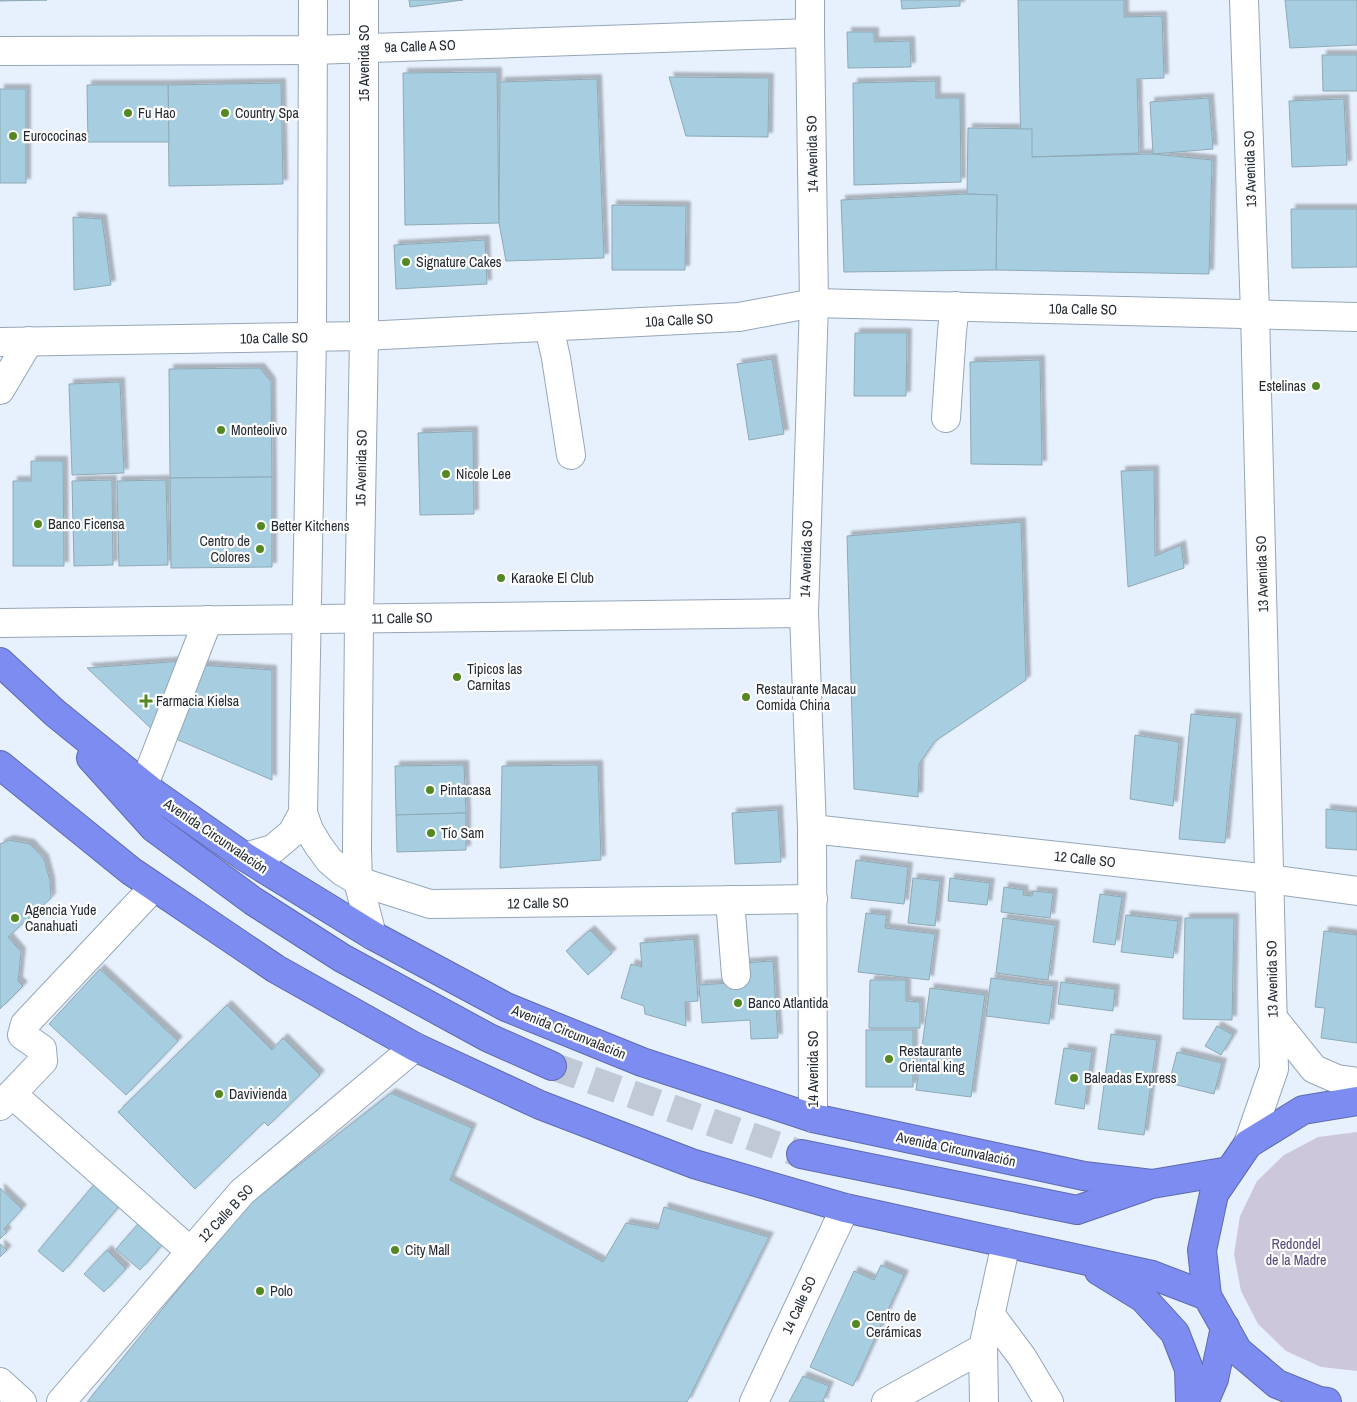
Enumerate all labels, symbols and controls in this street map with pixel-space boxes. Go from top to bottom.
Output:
street label: 15 Avenida SO [355,24,373,102]
street label: 9a Calle A SO [384,36,456,56]
place label: Fu Hao [138,104,176,122]
place label: Country Spa [235,104,299,122]
marker: Fu Hao [122,107,134,119]
marker: Country Spa [219,107,231,119]
street label: 14 Avenida SO [802,115,822,193]
place label: Eurococinas [23,127,87,145]
marker: Eurococinas [7,130,19,142]
street label: 13 Avenida SO [1240,130,1260,208]
place label: Signature Cakes [416,253,502,271]
marker: Signature Cakes [400,256,412,268]
street label: 10a Calle SO [1049,299,1117,319]
street label: 10a Calle SO [644,309,714,331]
street label: 10a Calle SO [240,328,308,348]
place label: Estelinas [1259,377,1306,395]
marker: Estelinas [1310,380,1322,392]
place label: Monteolivo [231,421,287,439]
marker: Monteolivo [215,424,227,436]
street label: 15 Avenida SO [351,429,371,507]
place label: Nicole Lee [456,465,511,483]
marker: Nicole Lee [440,468,452,480]
place label: Banco Ficensa [48,515,125,533]
place label: Better Kitchens [271,517,350,535]
marker: Banco Ficensa [32,518,44,530]
marker: Better Kitchens [255,520,267,532]
street label: 14 Avenida SO [796,520,816,598]
place label: Centro de Colores [200,532,250,566]
street label: 13 Avenida SO [1252,535,1272,613]
marker: Centro de Colores [254,543,266,555]
place label: Karaoke El Club [511,569,594,587]
marker: Karaoke El Club [495,572,507,584]
street label: 11 Calle SO [371,608,433,628]
place label: Tipicos las Carnitas [467,660,523,694]
marker: Tipicos las Carnitas [451,671,463,683]
place label: Restaurante Macau Comida China [756,680,856,714]
marker: Restaurante Macau Comida China [740,691,752,703]
place label: Farmacia Kielsa [156,692,240,710]
marker: Farmacia Kielsa [140,695,152,707]
place label: Pintacasa [440,781,492,799]
marker: Pintacasa [424,784,436,796]
street label: Avenida Circunvalación [160,794,271,877]
place label: Tío Sam [441,824,484,842]
marker: Tío Sam [425,827,437,839]
street label: 12 Calle SO [1053,847,1117,871]
street label: 12 Calle SO [507,893,569,913]
place label: Agencia Yude Canahuati [24,901,96,935]
marker: Agencia Yude Canahuati [9,912,21,924]
street label: 13 Avenida SO [1262,940,1282,1018]
place label: Banco Atlantida [748,994,829,1012]
marker: Banco Atlantida [732,997,744,1009]
street label: Avenida Circunvalación [508,1000,629,1063]
street label: 14 Avenida SO [804,1030,822,1108]
place label: Restaurante Oriental king [899,1042,965,1076]
marker: Restaurante Oriental king [883,1053,895,1065]
place label: Baleadas Express [1084,1069,1177,1087]
marker: Baleadas Express [1068,1072,1080,1084]
place label: Davivienda [229,1085,288,1103]
marker: Davivienda [213,1088,225,1100]
street label: Avenida Circunvalación [894,1127,1017,1170]
street label: 12 Calle B SO [195,1180,257,1246]
park label: Redondel de la Madre [1266,1235,1326,1269]
place label: City Mall [405,1241,450,1259]
marker: City Mall [389,1244,401,1256]
street label: 14 Calle SO [778,1273,820,1337]
place label: Polo [270,1282,293,1300]
marker: Polo [254,1285,266,1297]
place label: Centro de Cerámicas [866,1307,922,1341]
marker: Centro de Cerámicas [850,1318,862,1330]

